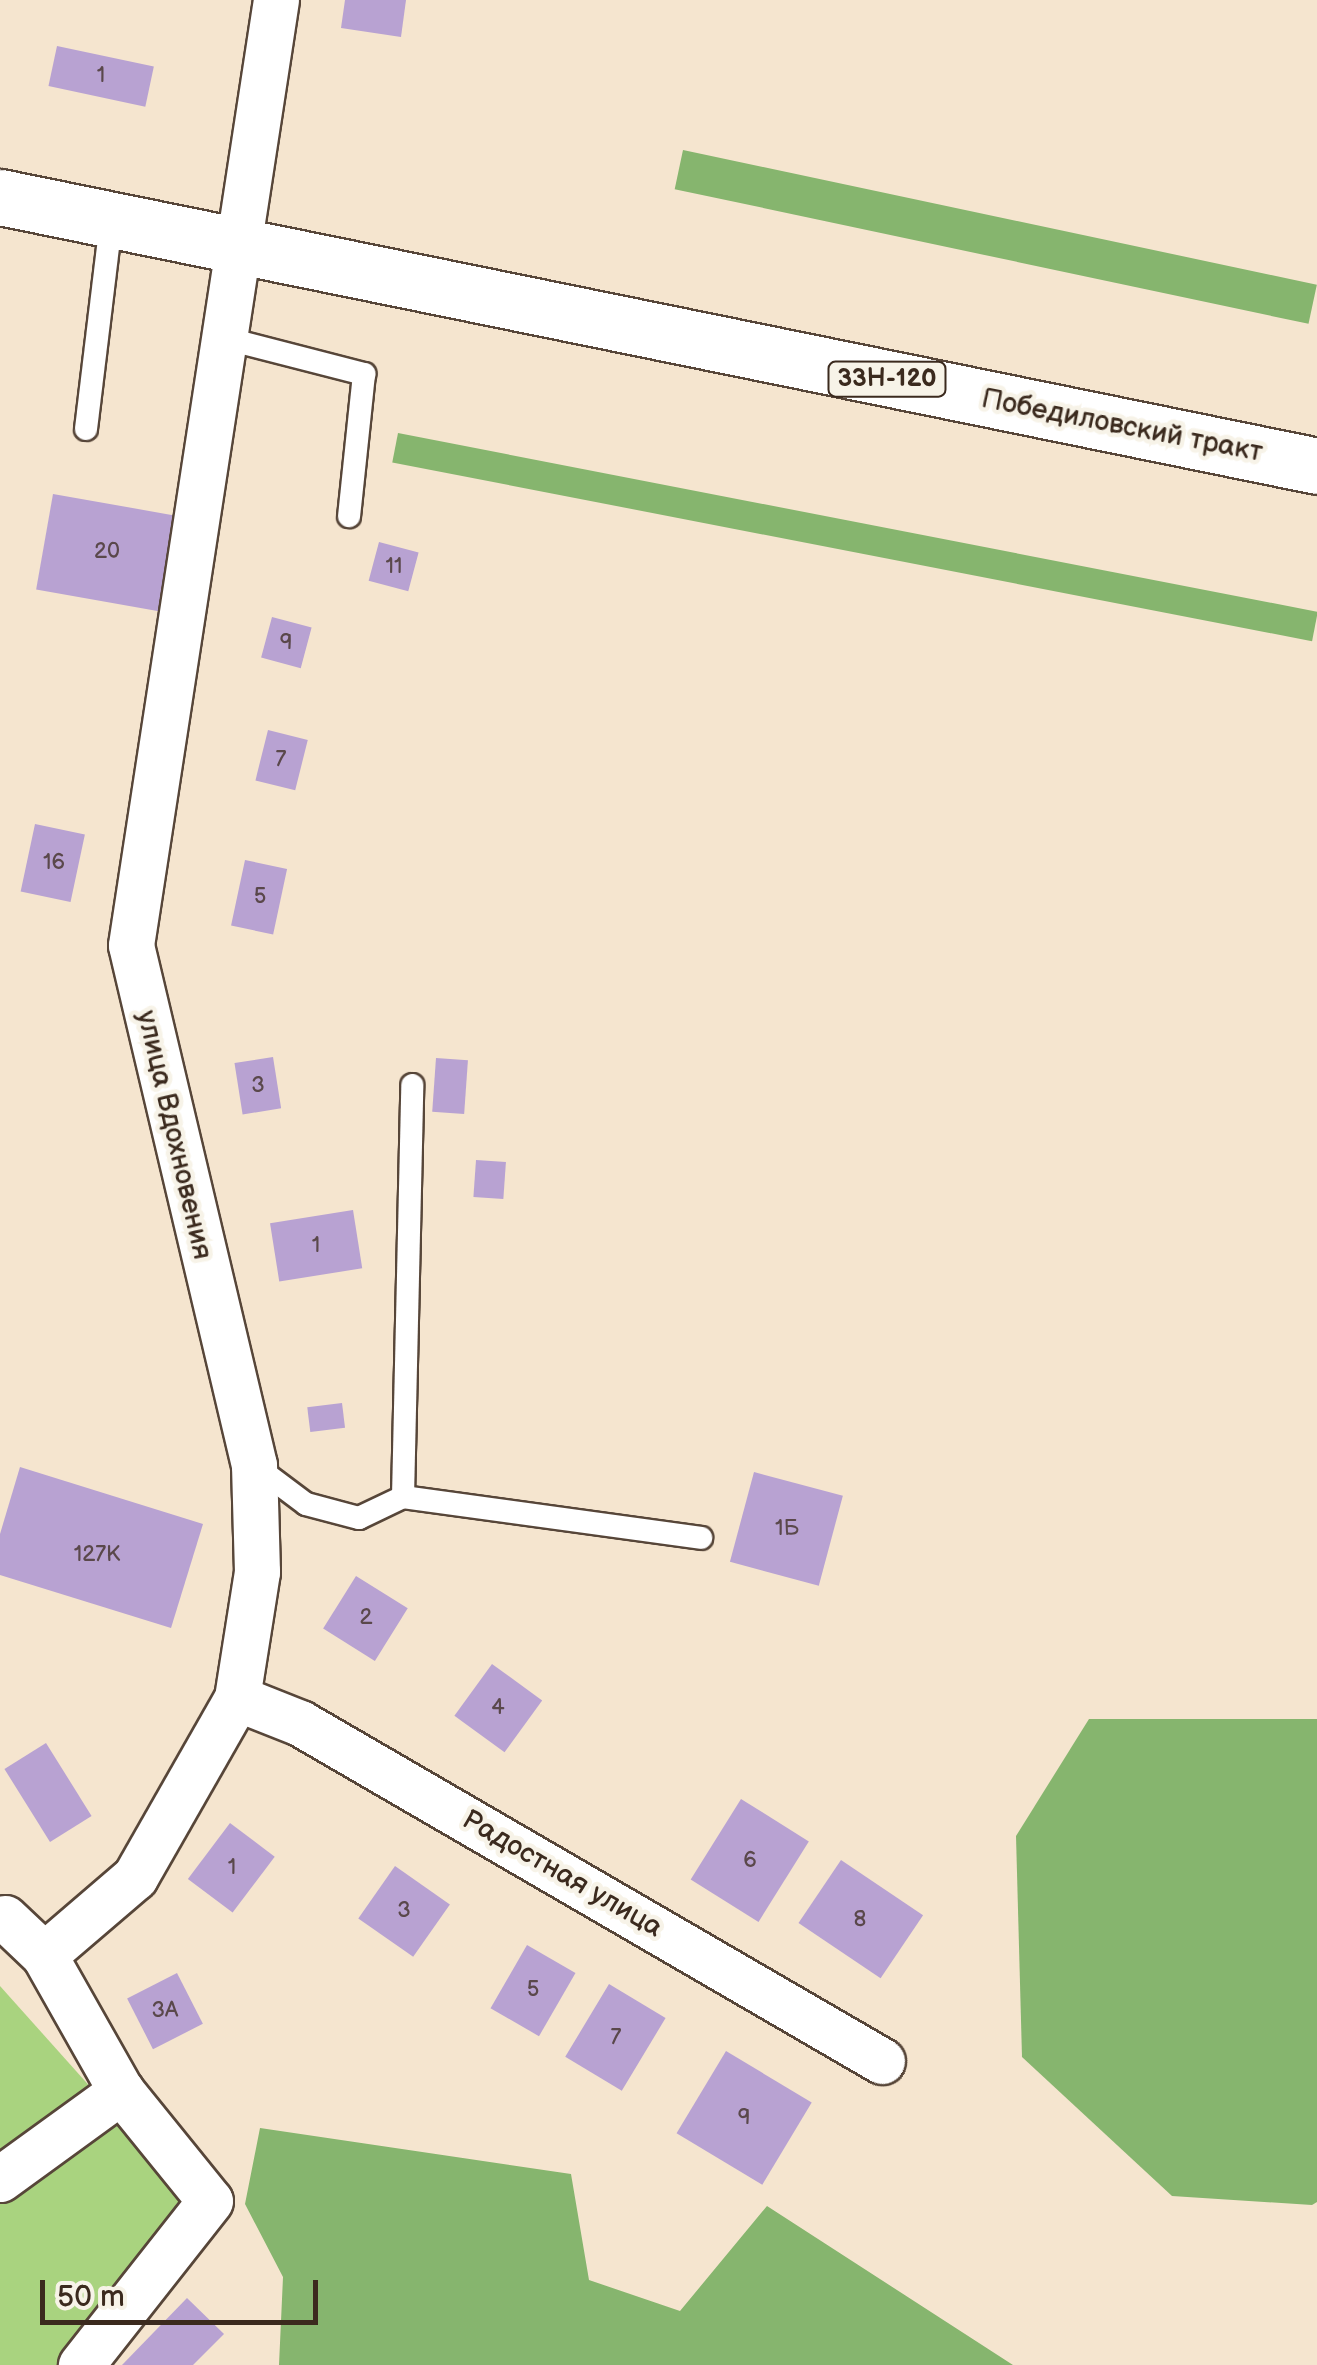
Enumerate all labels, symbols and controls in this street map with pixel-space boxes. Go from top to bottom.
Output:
house number: 1 [97,63,105,89]
road number: 33Н-120 [827,359,947,399]
street label: Победиловский тракт [979,382,1265,470]
house number: 20 [94,539,120,565]
house number: 11 [385,554,403,580]
house number: 9 [280,630,292,656]
house number: 7 [276,747,286,773]
house number: 16 [43,850,65,876]
house number: 5 [254,884,266,910]
street label: улица Вдохновения [129,1007,219,1263]
house number: 3 [251,1073,265,1099]
house number: 1 [312,1233,320,1259]
house number: 1Б [775,1516,799,1542]
house number: 127К [74,1542,120,1568]
house number: 2 [360,1605,372,1631]
house number: 4 [491,1695,505,1721]
street label: Радостная улица [456,1803,668,1945]
house number: 6 [743,1848,757,1874]
house number: 1 [228,1855,236,1881]
house number: 3 [397,1898,411,1924]
house number: 8 [854,1907,866,1933]
house number: 5 [527,1977,539,2003]
house number: 3А [152,1998,178,2024]
house number: 7 [611,2025,621,2051]
house number: 9 [738,2105,750,2131]
scale bar [45,2260,322,2322]
text: 50 m [57,2279,125,2315]

